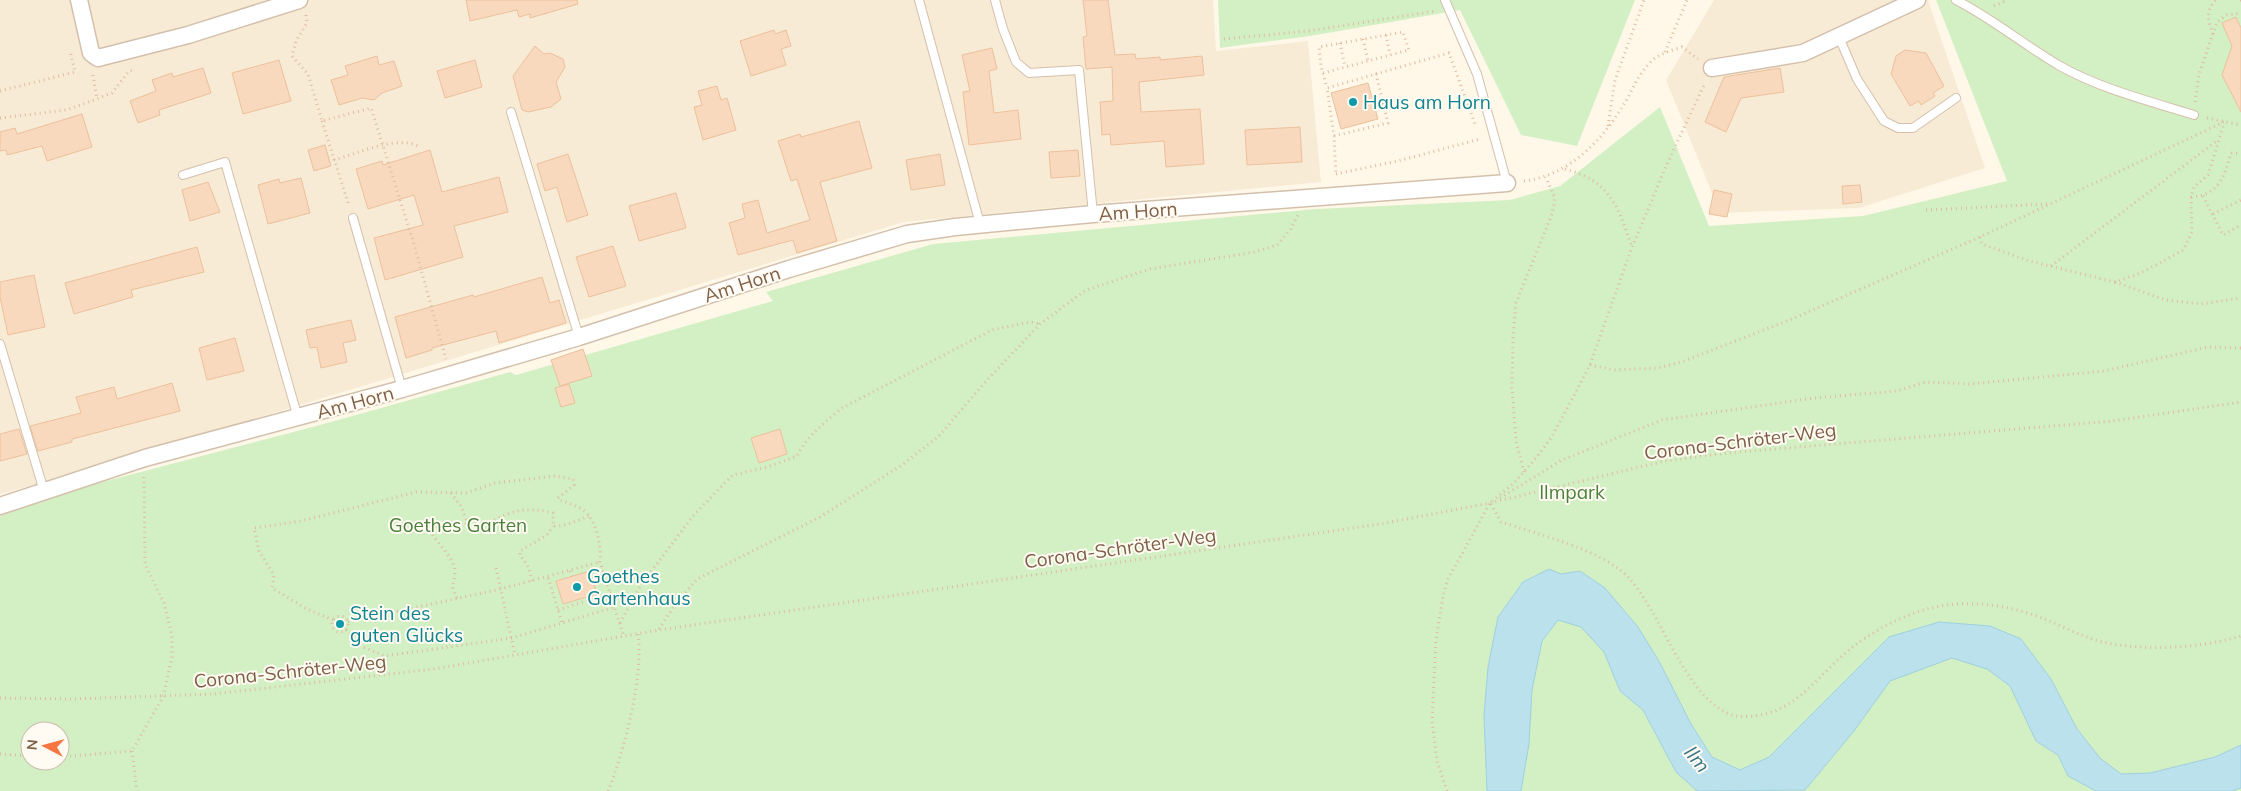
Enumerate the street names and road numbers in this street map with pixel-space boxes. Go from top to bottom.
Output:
street label: Am Horn [1098,196,1178,226]
street label: Am Horn [701,260,783,308]
street label: Am Horn [314,380,396,424]
street label: Corona-Schröter-Weg [1643,417,1837,465]
street label: Corona-Schröter-Weg [1023,523,1217,573]
street label: Corona-Schröter-Weg [193,649,387,693]

